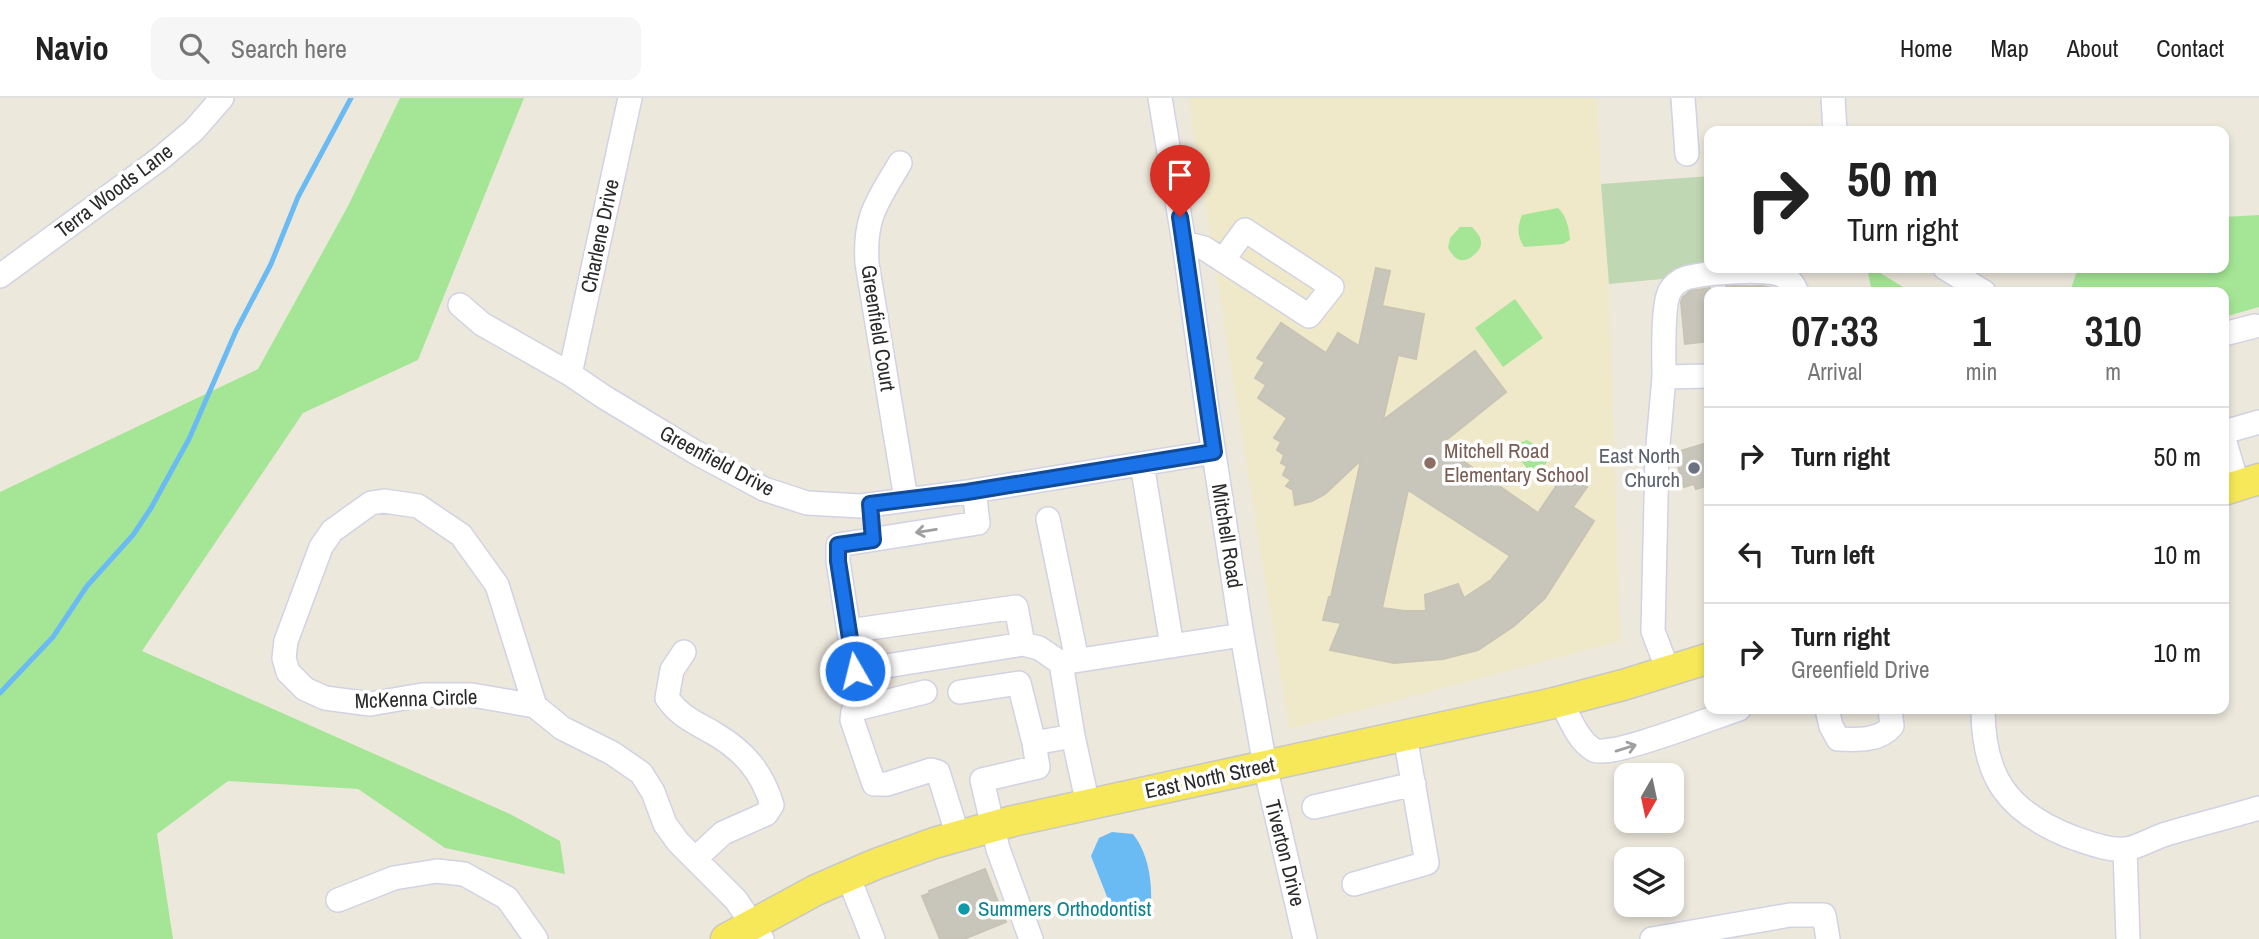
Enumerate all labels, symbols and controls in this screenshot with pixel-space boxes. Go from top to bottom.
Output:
search box [151,17,641,80]
text: Navio [35,26,109,70]
icon: search [175,29,213,67]
text: Search here [231,31,347,66]
text: Home [1900,32,1952,64]
text: Map [1990,32,2029,64]
text: About [2067,32,2118,64]
text: Contact [2156,32,2224,64]
street label: Terra Woods Lane [49,137,178,244]
pin [1150,145,1210,217]
text: 50 m [1847,145,1939,211]
icon: right [1732,154,1823,245]
icon: arrive [1161,156,1199,194]
street label: Charlene Drive [573,176,626,296]
text: Turn right [1847,208,1959,251]
street label: Greenfield Court [854,263,903,393]
text: 07:33 [1791,303,1879,359]
text: 1 [1972,303,1991,359]
text: 310 [2084,303,2142,359]
text: Arrival [1808,356,1862,387]
text: min [1966,356,1997,387]
text: m [2105,356,2121,387]
street label: Greenfield Drive [655,418,780,503]
place label: Mitchell Road Elementary School [1444,436,1589,489]
icon: right [1732,437,1770,475]
text: Turn right [1791,439,1890,474]
text: 50 m [2154,439,2201,474]
place label: East North Church [1599,441,1680,494]
marker: Mitchell Road Elementary School [1422,455,1438,471]
marker: East North Church [1686,460,1702,476]
street label: Mitchell Road [1205,482,1250,590]
one-way arrow [915,525,938,538]
icon: left [1732,535,1770,573]
text: Turn left [1791,537,1875,572]
text: 10 m [2154,537,2201,572]
text: Turn right [1791,619,1890,654]
icon: right [1732,633,1770,671]
position arrow [818,634,892,708]
text: 10 m [2154,635,2201,670]
text: Greenfield Drive [1791,654,1929,685]
street label: McKenna Circle [354,682,478,715]
one-way arrow [1615,740,1637,753]
street label: East North Street [1142,750,1278,805]
north arrow [1614,763,1684,833]
map controls [1614,763,1684,917]
street label: Tiverton Drive [1258,797,1313,909]
button: layers [1614,847,1684,917]
place label: Summers Orthodontist [978,894,1151,923]
marker: Summers Orthodontist [956,901,972,917]

